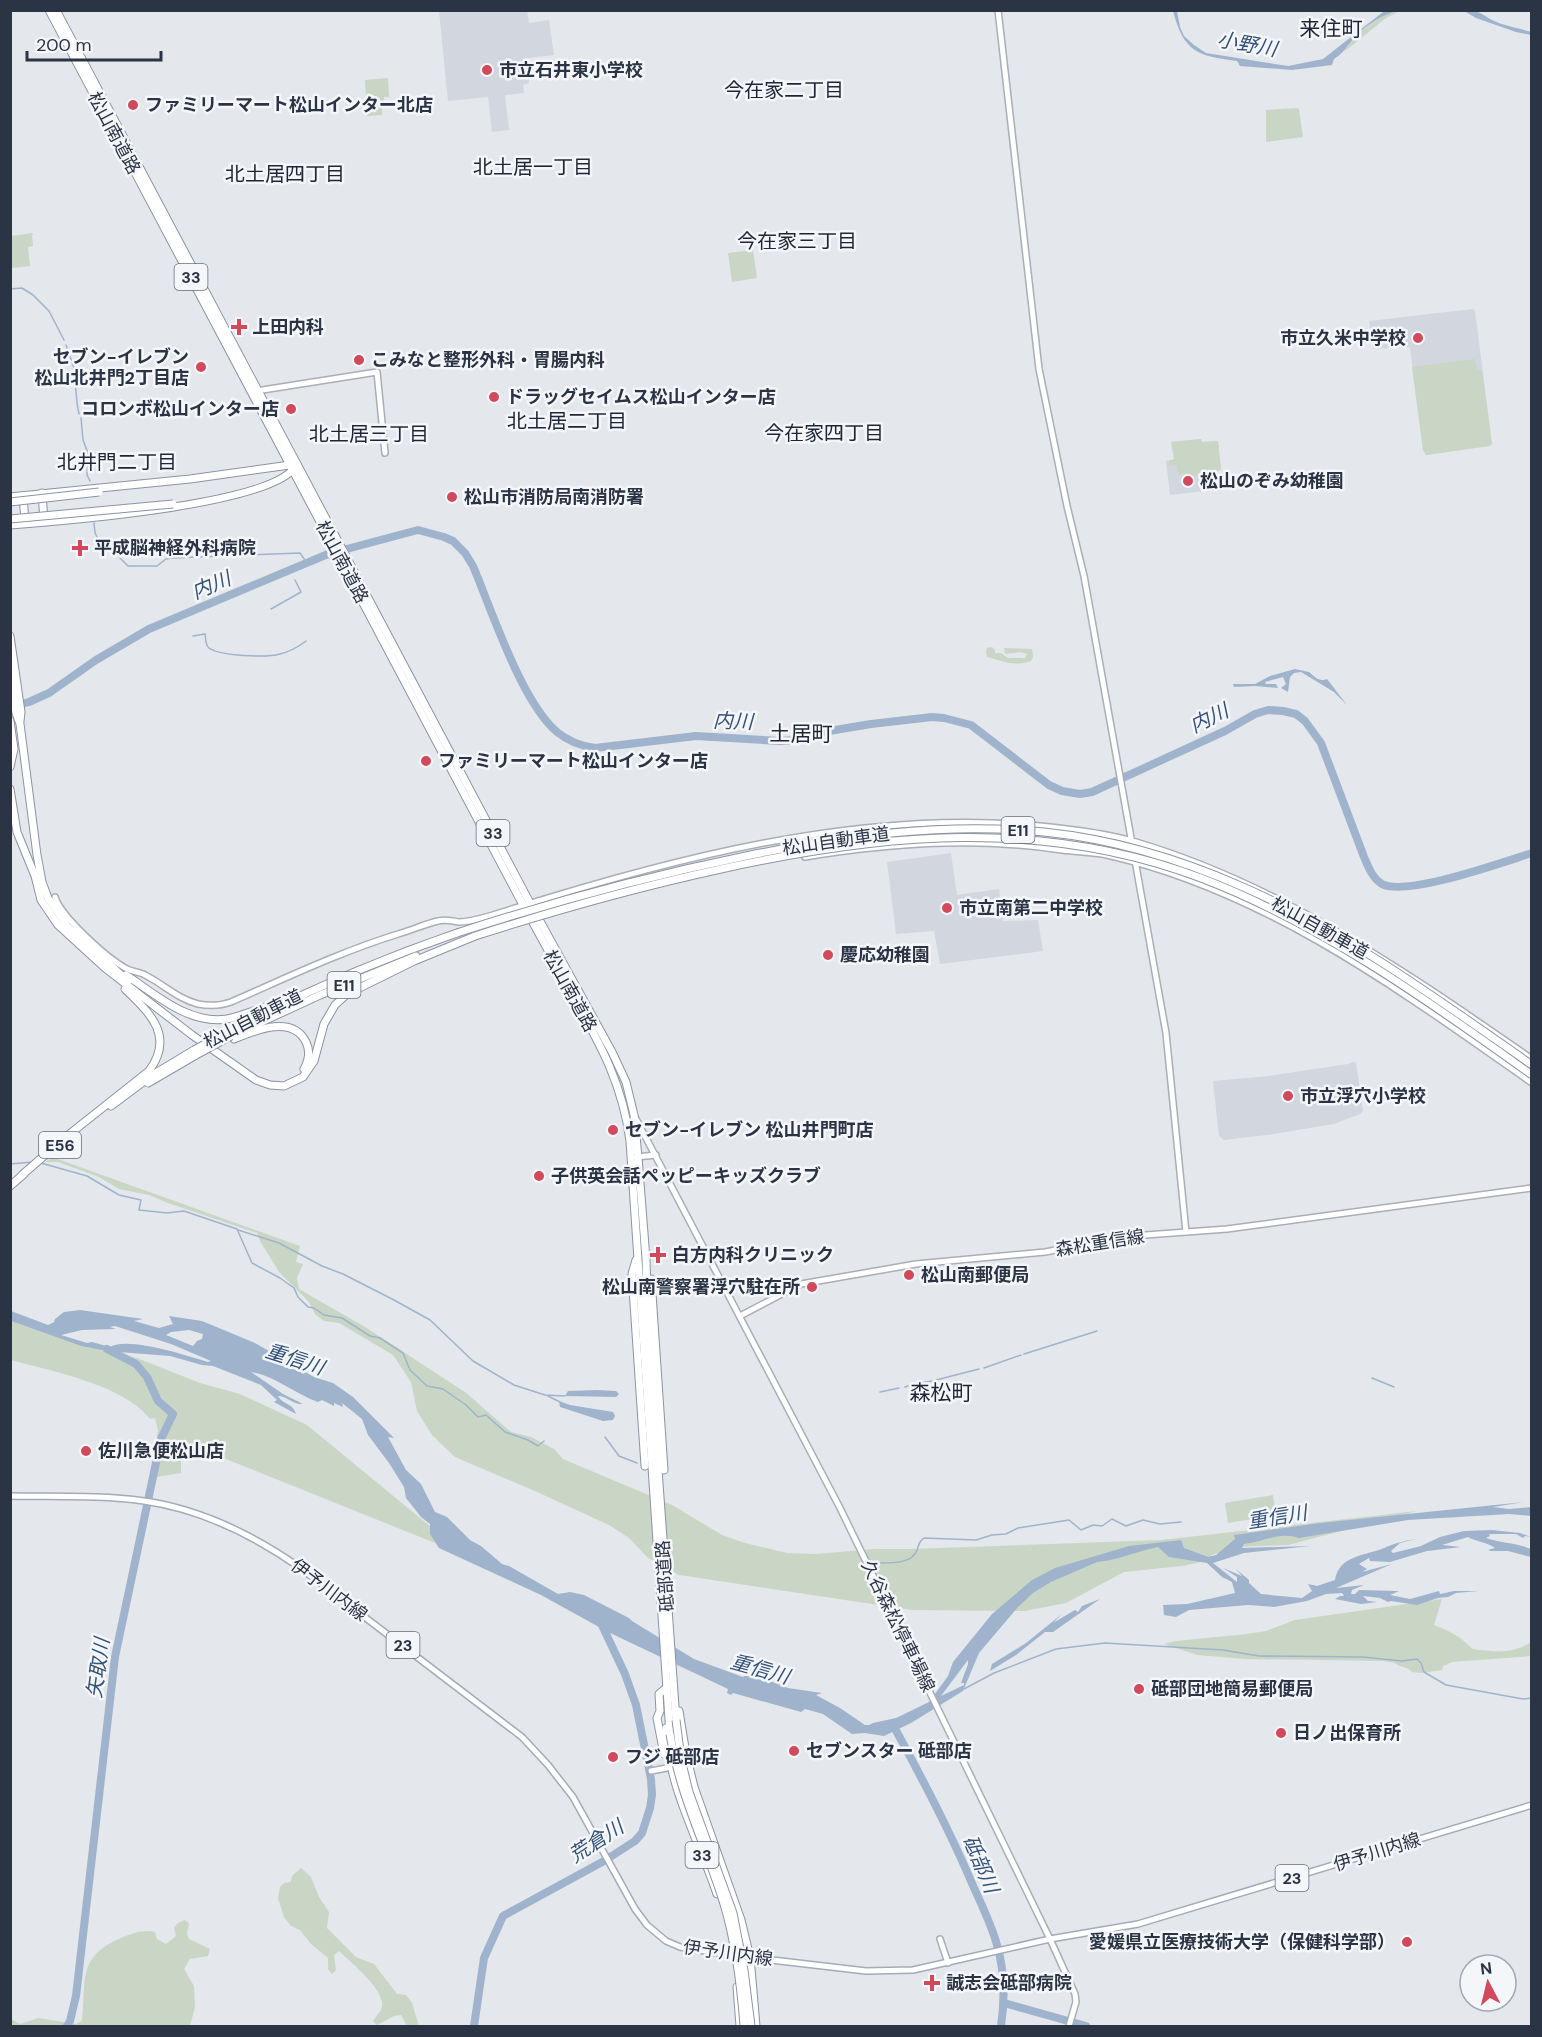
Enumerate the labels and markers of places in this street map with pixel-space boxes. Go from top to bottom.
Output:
place label: 市立石井東小学校 [499,58,643,82]
marker: 市立石井東小学校 [480,63,494,77]
place label: ファミリーマート松山インター北店 [145,93,433,117]
marker: ファミリーマート松山インター北店 [126,98,140,112]
place label: 上田内科 [252,315,324,339]
marker: 上田内科 [230,318,248,336]
place label: 市立久米中学校 [1280,326,1406,350]
marker: 市立久米中学校 [1411,331,1425,345]
place label: セブン-イレブン 松山北井門2丁目店 [35,345,189,390]
place label: こみなと整形外科・胃腸内科 [371,348,605,372]
marker: こみなと整形外科・胃腸内科 [352,353,366,367]
marker: セブン-イレブン 松山北井門2丁目店 [194,360,208,374]
place label: ドラッグセイムス松山インター店 [506,385,776,409]
marker: ドラッグセイムス松山インター店 [487,390,501,404]
place label: コロンボ松山インター店 [81,397,279,421]
marker: コロンボ松山インター店 [284,402,298,416]
place label: 松山のぞみ幼稚園 [1200,469,1344,493]
marker: 松山のぞみ幼稚園 [1181,474,1195,488]
place label: 松山市消防局南消防署 [464,485,644,509]
marker: 松山市消防局南消防署 [445,490,459,504]
place label: 平成脳神経外科病院 [94,536,256,560]
marker: 平成脳神経外科病院 [71,539,89,557]
place label: ファミリーマート松山インター店 [438,749,708,773]
marker: ファミリーマート松山インター店 [419,754,433,768]
place label: 市立南第二中学校 [959,896,1103,920]
marker: 市立南第二中学校 [940,901,954,915]
place label: 慶応幼稚園 [840,943,930,967]
marker: 慶応幼稚園 [821,948,835,962]
place label: 市立浮穴小学校 [1300,1084,1426,1108]
marker: 市立浮穴小学校 [1281,1089,1295,1103]
place label: セブン-イレブン 松山井門町店 [625,1118,874,1142]
marker: セブン-イレブン 松山井門町店 [606,1123,620,1137]
place label: 子供英会話ペッピーキッズクラブ [551,1164,821,1188]
marker: 子供英会話ペッピーキッズクラブ [532,1169,546,1183]
place label: 白方内科クリニック [672,1243,834,1267]
marker: 白方内科クリニック [649,1246,667,1264]
place label: 松山南郵便局 [921,1263,1029,1287]
marker: 松山南郵便局 [902,1268,916,1282]
place label: 松山南警察署浮穴駐在所 [602,1275,800,1299]
marker: 松山南警察署浮穴駐在所 [805,1280,819,1294]
place label: 佐川急便松山店 [98,1439,224,1463]
marker: 佐川急便松山店 [79,1444,93,1458]
place label: 砥部団地簡易郵便局 [1151,1677,1313,1701]
marker: 砥部団地簡易郵便局 [1132,1682,1146,1696]
place label: 日ノ出保育所 [1293,1721,1401,1745]
marker: 日ノ出保育所 [1274,1726,1288,1740]
place label: セブンスター 砥部店 [806,1739,972,1763]
marker: セブンスター 砥部店 [787,1744,801,1758]
place label: フジ 砥部店 [625,1745,719,1769]
marker: フジ 砥部店 [606,1750,620,1764]
place label: 愛媛県立医療技術大学（保健科学部） [1089,1930,1395,1954]
marker: 愛媛県立医療技術大学（保健科学部） [1400,1935,1414,1949]
place label: 誠志会砥部病院 [946,1971,1072,1995]
marker: 誠志会砥部病院 [923,1974,941,1992]

